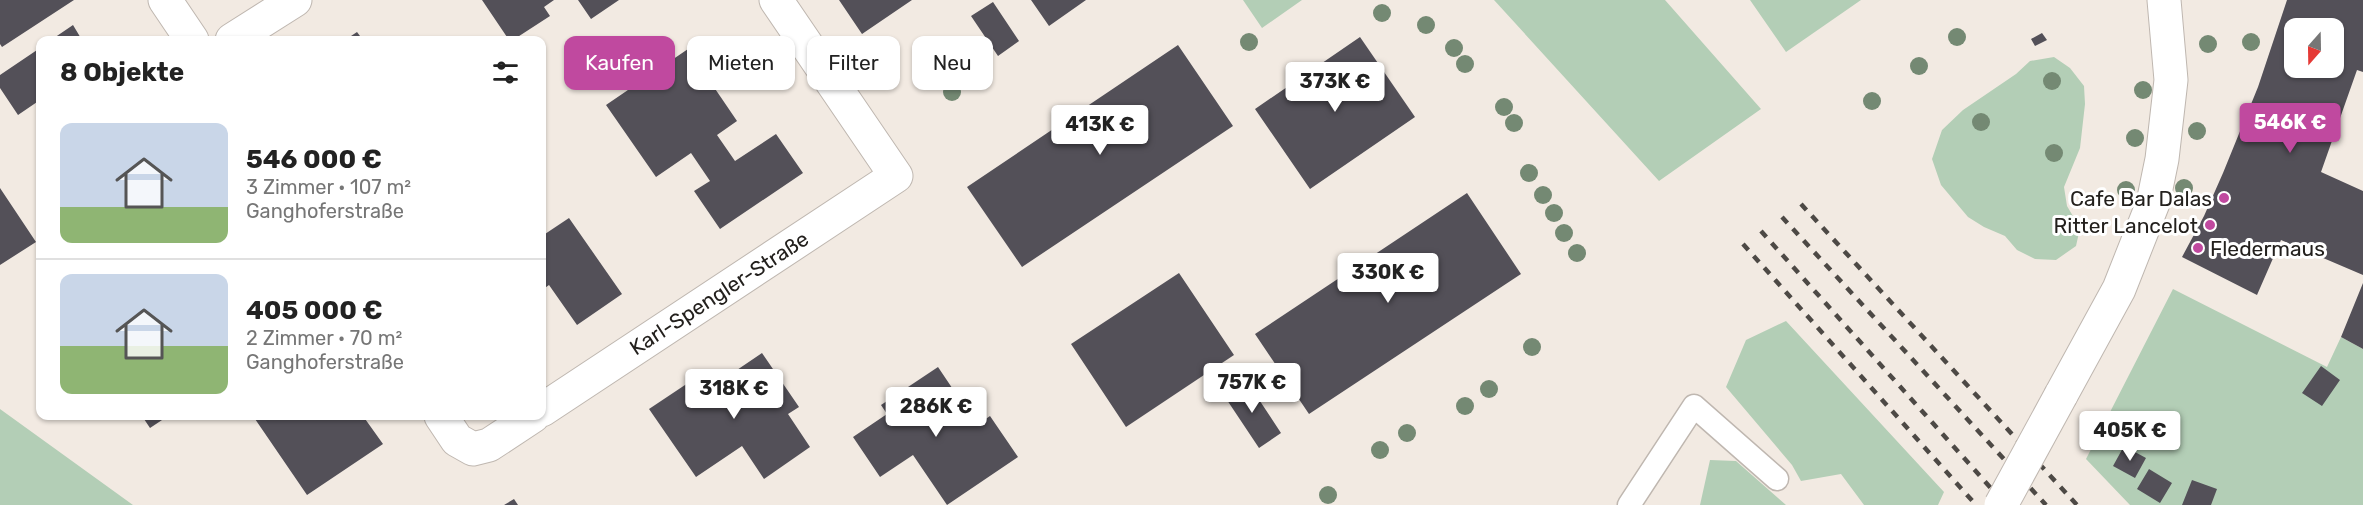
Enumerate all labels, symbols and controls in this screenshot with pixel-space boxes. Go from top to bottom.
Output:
north arrow [2284,18,2344,78]
map controls [2284,18,2344,78]
chip: Kaufen [564,36,675,90]
chip: Mieten [687,36,795,90]
chip: Filter [807,36,900,90]
chip: Neu [912,36,993,90]
icon: filters [489,56,522,89]
text: 8 Objekte [60,57,184,88]
pin: 373K € [1286,62,1384,113]
text: 373K € [1300,69,1370,93]
pin: 546K € [2241,103,2339,154]
pin: 413K € [1051,105,1149,156]
text: 546K € [2254,110,2326,134]
text: 413K € [1065,112,1135,136]
text: 546 000 € [246,144,382,175]
icon: home [108,147,180,219]
text: 3 Zimmer · 107 m² [246,175,411,199]
place label: Cafe Bar Dalas [2070,186,2212,211]
marker: Cafe Bar Dalas [2217,191,2231,205]
text: Ganghoferstraße [246,199,404,223]
place label: Ritter Lancelot [2054,213,2198,238]
marker: Ritter Lancelot [2203,218,2217,232]
street label: Karl-Spengler-Straße [625,226,813,360]
place label: Fledermaus [2210,236,2325,261]
marker: Fledermaus [2191,241,2205,255]
pin: 330K € [1339,253,1437,304]
text: 330K € [1351,260,1425,284]
text: 405 000 € [246,295,383,326]
icon: home [108,298,180,370]
text: 2 Zimmer · 70 m² [246,326,402,350]
text: Ganghoferstraße [246,350,404,374]
pin: 757K € [1203,363,1301,414]
pin: 318K € [685,369,783,420]
text: 757K € [1218,370,1286,394]
text: 318K € [699,376,769,400]
pin: 286K € [887,387,985,438]
text: 286K € [900,394,972,418]
pin: 405K € [2081,411,2179,462]
text: 405K € [2093,418,2167,442]

